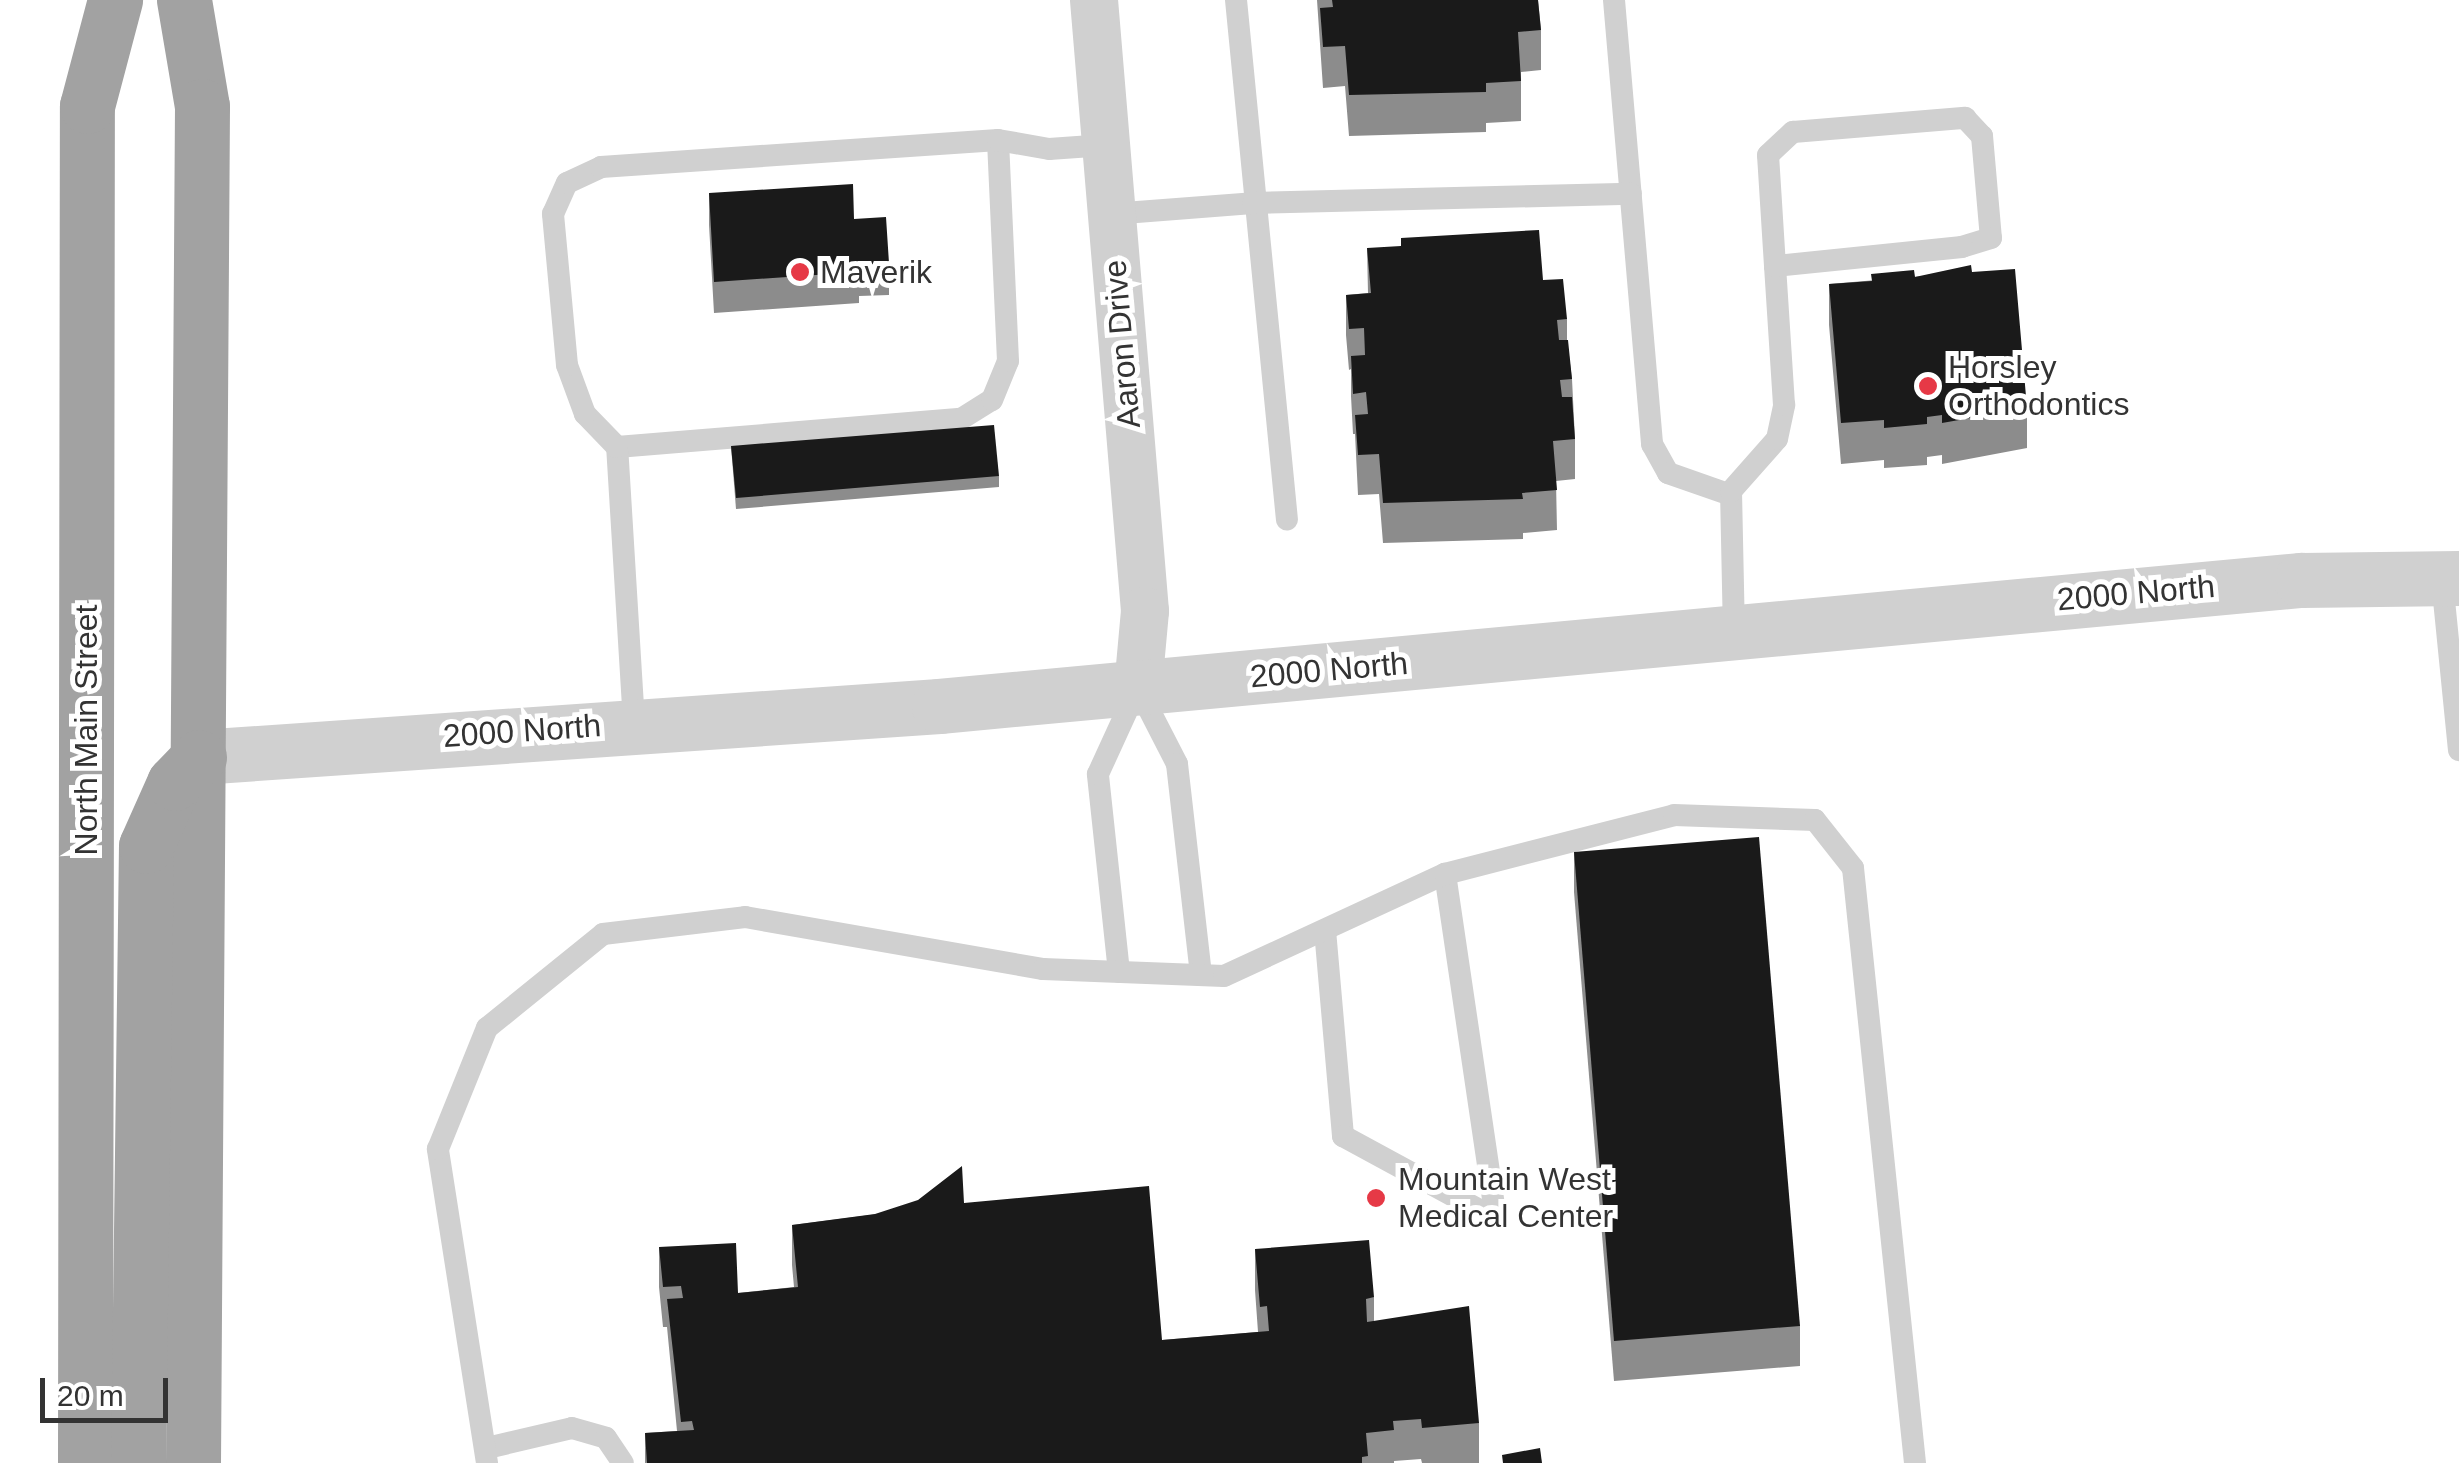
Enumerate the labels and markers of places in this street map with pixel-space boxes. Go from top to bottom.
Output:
place label: Maverik [820,253,932,291]
marker: Maverik [789,261,811,283]
place label: Horsley Orthodontics [1948,349,2129,424]
marker: Horsley Orthodontics [1917,375,1939,397]
place label: Mountain West Medical Center [1398,1161,1613,1236]
marker: Mountain West Medical Center [1363,1185,1389,1211]

